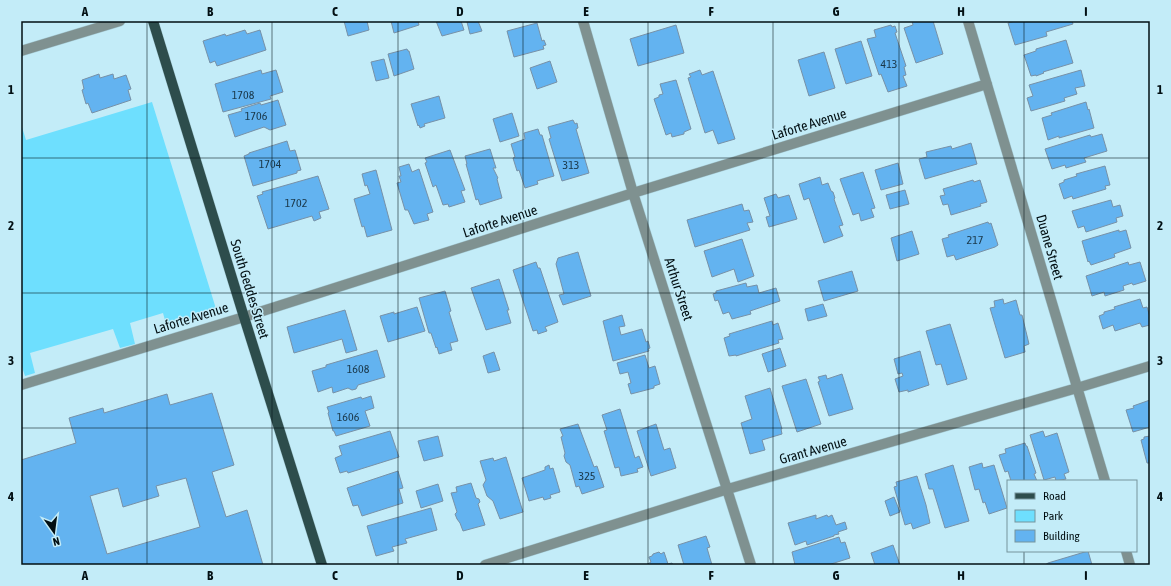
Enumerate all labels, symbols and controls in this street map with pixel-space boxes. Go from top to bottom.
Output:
text: A [81,4,89,19]
text: B [207,4,214,19]
text: C [332,4,338,19]
text: D [456,4,464,19]
text: E [583,4,589,19]
text: F [708,4,714,19]
text: G [833,4,840,19]
text: H [957,4,965,19]
text: I [1084,4,1088,19]
house number: 413 [881,57,897,71]
text: 1 [8,82,14,97]
text: 1 [1157,82,1163,97]
house number: 1708 [232,88,255,102]
street label: Laforte Avenue [770,105,848,143]
house number: 1706 [245,109,268,123]
house number: 1704 [259,157,282,171]
house number: 313 [563,158,579,172]
house number: 1702 [285,196,307,210]
street label: Laforte Avenue [461,201,539,241]
street label: Duane Street [1033,213,1067,281]
text: 2 [8,218,14,233]
text: 2 [1157,218,1163,233]
house number: 217 [967,233,984,247]
street label: South Geddes Street [227,237,273,341]
street label: Arthur Street [661,256,697,322]
street label: Laforte Avenue [152,299,230,337]
text: 3 [8,353,14,368]
text: 3 [1157,353,1163,368]
house number: 1608 [347,362,370,376]
house number: 1606 [337,410,360,424]
street label: Grant Avenue [777,433,849,467]
house number: 325 [579,469,595,483]
legend [1007,480,1137,552]
text: 4 [7,489,14,504]
text: Road [1043,489,1066,503]
text: 4 [1156,489,1163,504]
text: Park [1043,509,1064,523]
north arrow [34,512,74,552]
text: Building [1043,529,1081,543]
text: N [52,535,61,548]
text: A [81,568,89,583]
text: B [207,568,214,583]
text: C [332,568,338,583]
text: D [456,568,464,583]
text: E [583,568,589,583]
text: F [708,568,714,583]
text: G [833,568,840,583]
text: H [957,568,965,583]
text: I [1084,568,1088,583]

